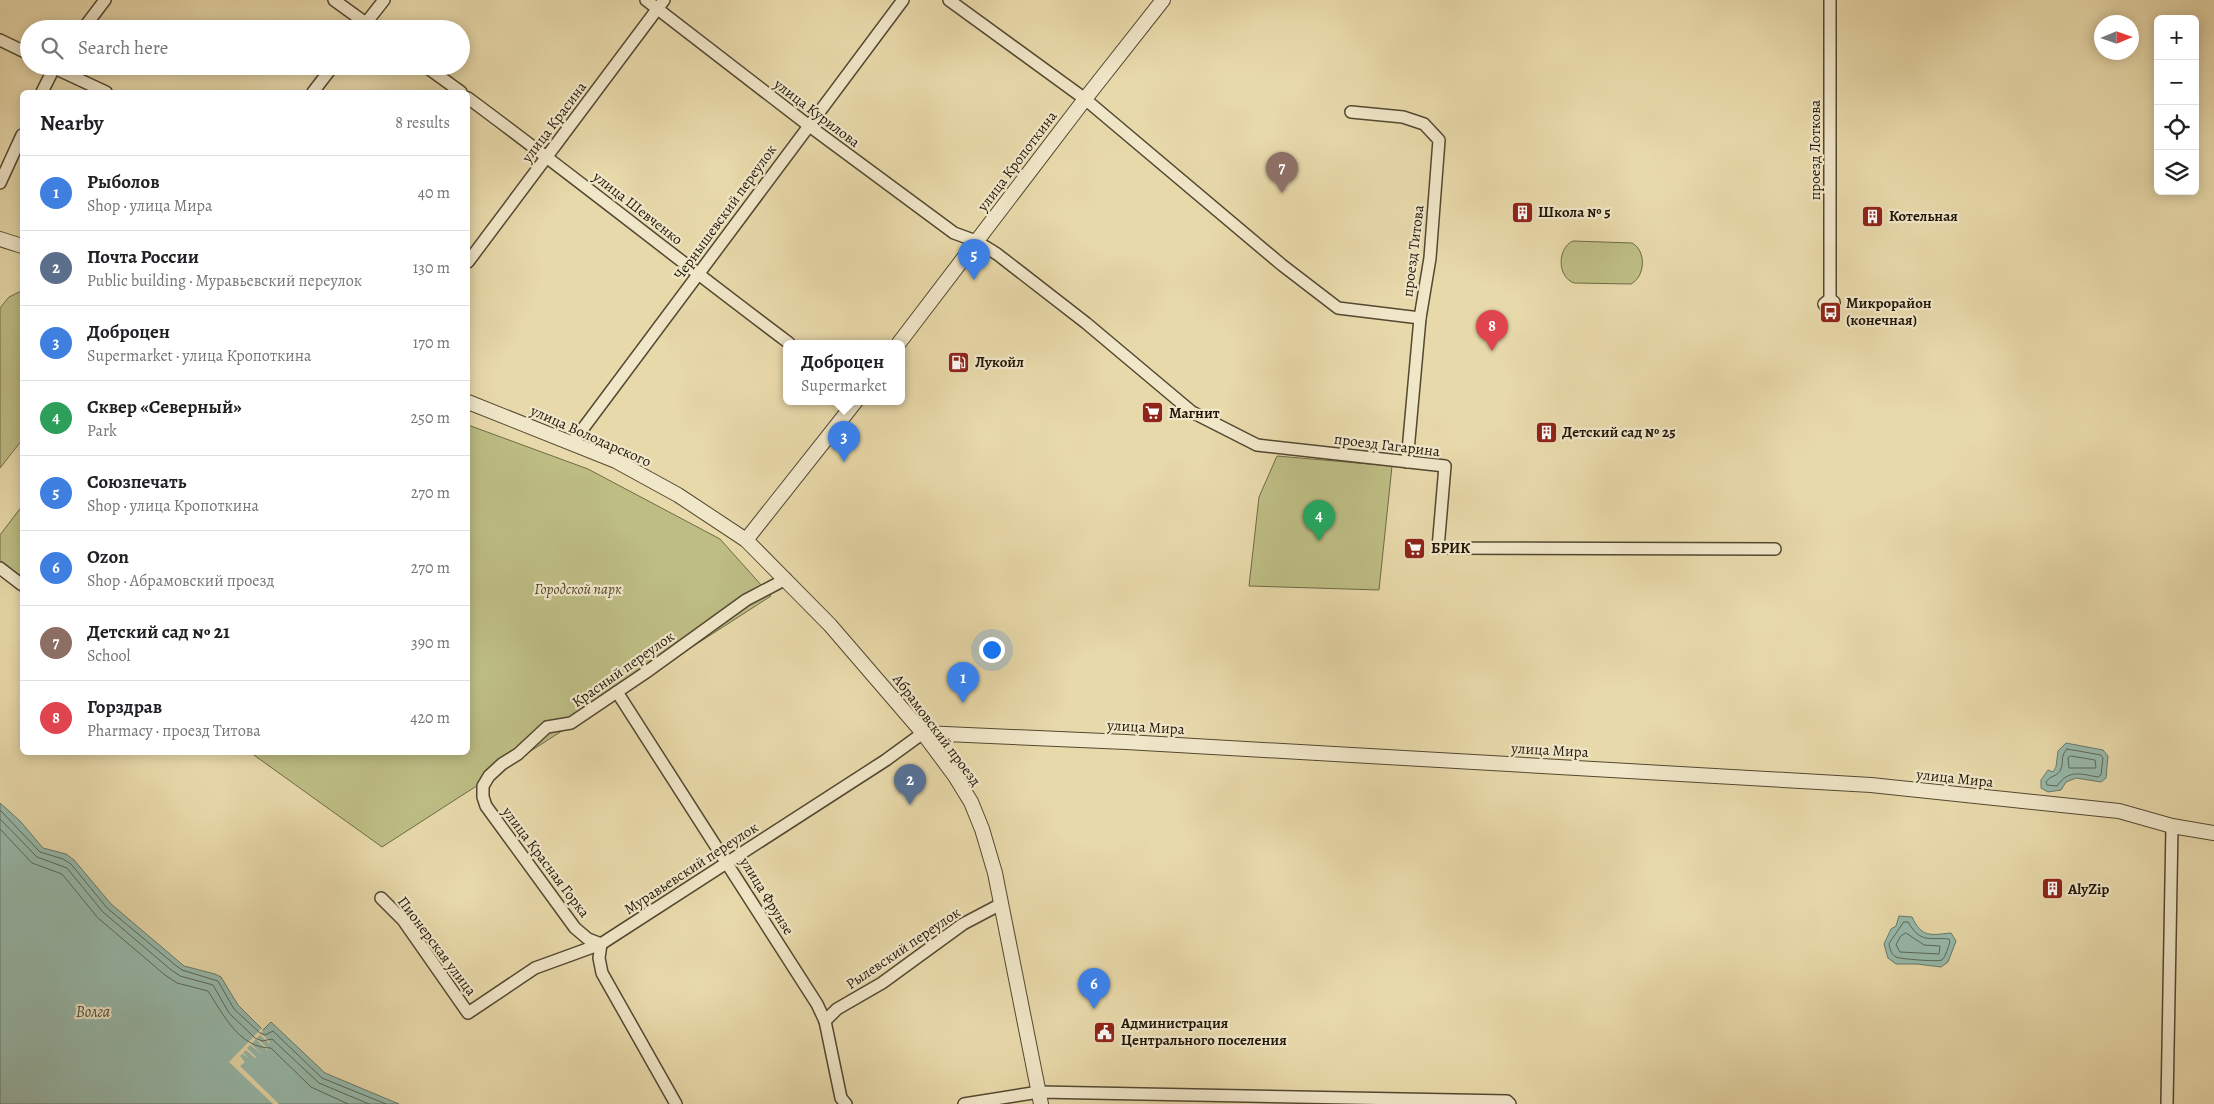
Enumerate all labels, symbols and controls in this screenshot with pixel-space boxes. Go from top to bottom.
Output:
north arrow [2094,15,2139,60]
map controls [2154,15,2199,195]
button: + [2154,15,2199,60]
search box [20,20,470,75]
icon: search [38,34,66,62]
text: Search here [78,35,168,61]
button: − [2154,60,2199,105]
street label: улица Курилова [769,73,864,152]
street label: улица Красина [516,77,591,167]
street label: проезд Лоткова [1805,100,1825,200]
button: locate [2154,105,2199,150]
street label: улица Кропоткина [972,107,1061,216]
text: Nearby [40,109,103,137]
text: 8 results [395,112,450,134]
street label: Чернышевский переулок [669,140,781,284]
button: layers [2154,150,2199,195]
pin: 7 [1266,152,1298,193]
street label: улица Шевченко [588,166,687,249]
text: Рыболов [87,169,160,195]
text: 1 [53,182,59,204]
text: 40 m [418,182,450,204]
text: Shop · улица Мира [87,195,212,217]
building icon: Школа № 5 [1510,200,1534,224]
place label: Школа № 5 [1538,202,1611,222]
street label: проезд Титова [1397,204,1429,298]
building icon: Котельная [1861,204,1885,228]
place label: Котельная [1889,206,1958,226]
pin: 5 [958,239,990,280]
text: Почта России [87,244,199,270]
text: 2 [52,257,60,279]
text: 130 m [413,257,450,279]
text: Public building · Муравьевский переулок [87,270,362,292]
place label: Микрорайон (конечная) [1846,293,1932,330]
bus stop icon: Микрорайон (конечная) [1818,300,1842,324]
pin: 8 [1476,310,1508,351]
text: Доброцен [87,319,170,345]
text: 3 [53,332,59,354]
text: 170 m [413,332,450,354]
popup [783,340,905,405]
text: Supermarket · улица Кропоткина [87,345,311,367]
text: Доброцен [801,349,884,375]
fuel station icon: Лукойл [947,350,971,374]
place label: Лукойл [975,352,1024,372]
text: Supermarket [801,375,887,397]
text: Сквер «Северный» [87,394,242,420]
street label: улица Володарского [527,400,655,472]
supermarket icon: Магнит [1141,401,1165,425]
place label: Магнит [1169,403,1220,423]
text: 4 [52,407,60,429]
text: 250 m [411,407,450,429]
text: Park [87,420,117,442]
building icon: Детский сад № 25 [1534,420,1558,444]
pin: 3 [828,421,860,462]
place label: Детский сад № 25 [1562,422,1676,442]
street label: проезд Гагарина [1333,429,1441,461]
text: Союзпечать [87,469,186,495]
text: 5 [53,482,59,504]
text: 270 m [411,482,450,504]
text: Shop · улица Кропоткина [87,495,259,517]
pin: 4 [1303,500,1335,541]
supermarket icon: БРИК [1403,536,1427,560]
place label: БРИК [1431,538,1470,558]
text: Ozon [87,544,129,570]
text: 6 [52,557,60,579]
text: 270 m [411,557,450,579]
text: Shop · Абрамовский проезд [87,570,274,592]
park label: Городской парк [534,579,622,599]
text: Детский сад № 21 [87,619,230,645]
street label: Красный переулок [568,626,678,712]
text: 7 [53,632,59,654]
text: 390 m [411,632,450,654]
your location [979,637,1005,663]
text: School [87,645,130,667]
pin: 1 [947,662,979,703]
street label: Абрамовский проезд [888,669,986,790]
text: Горздрав [87,694,162,720]
text: 8 [52,707,60,729]
text: 420 m [410,707,450,729]
street label: улица Мира [1106,715,1185,739]
text: Pharmacy · проезд Титова [87,720,261,742]
street label: улица Мира [1510,738,1589,762]
pin: 2 [894,764,926,805]
street label: улица Мира [1914,764,1995,792]
street label: улица Красная Горка [497,802,594,922]
street label: Муравьевский переулок [620,817,762,919]
street label: улица Фрунзе [735,852,799,939]
building icon: AlyZip [2040,877,2064,901]
place label: AlyZip [2067,879,2109,899]
street label: Пионерская улица [393,892,481,1000]
street label: Рылевский переулок [842,902,964,994]
pin: 6 [1078,968,1110,1009]
water label: Волга [76,1001,110,1023]
place label: Администрация Центрального поселения [1120,1013,1287,1050]
public building icon: Администрация Центрального поселения [1093,1020,1117,1044]

